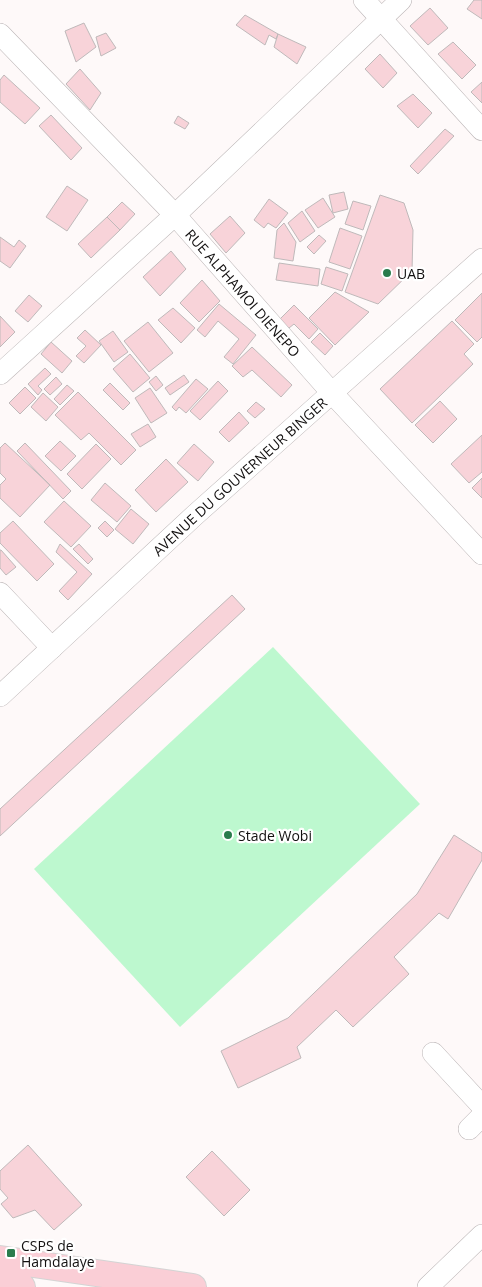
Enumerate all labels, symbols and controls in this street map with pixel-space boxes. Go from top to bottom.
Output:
street label: RUE ALPHAMOI DIENEPO [182,224,305,361]
place label: UAB [397,264,425,283]
marker: UAB [381,267,393,279]
street label: AVENUE DU GOUVERNEUR BINGER [148,392,331,560]
place label: Stade Wobi [238,826,312,845]
marker: Stade Wobi [222,829,234,841]
place label: CSPS de Hamdalaye [21,1236,95,1271]
marker: CSPS de Hamdalaye [5,1247,17,1259]

